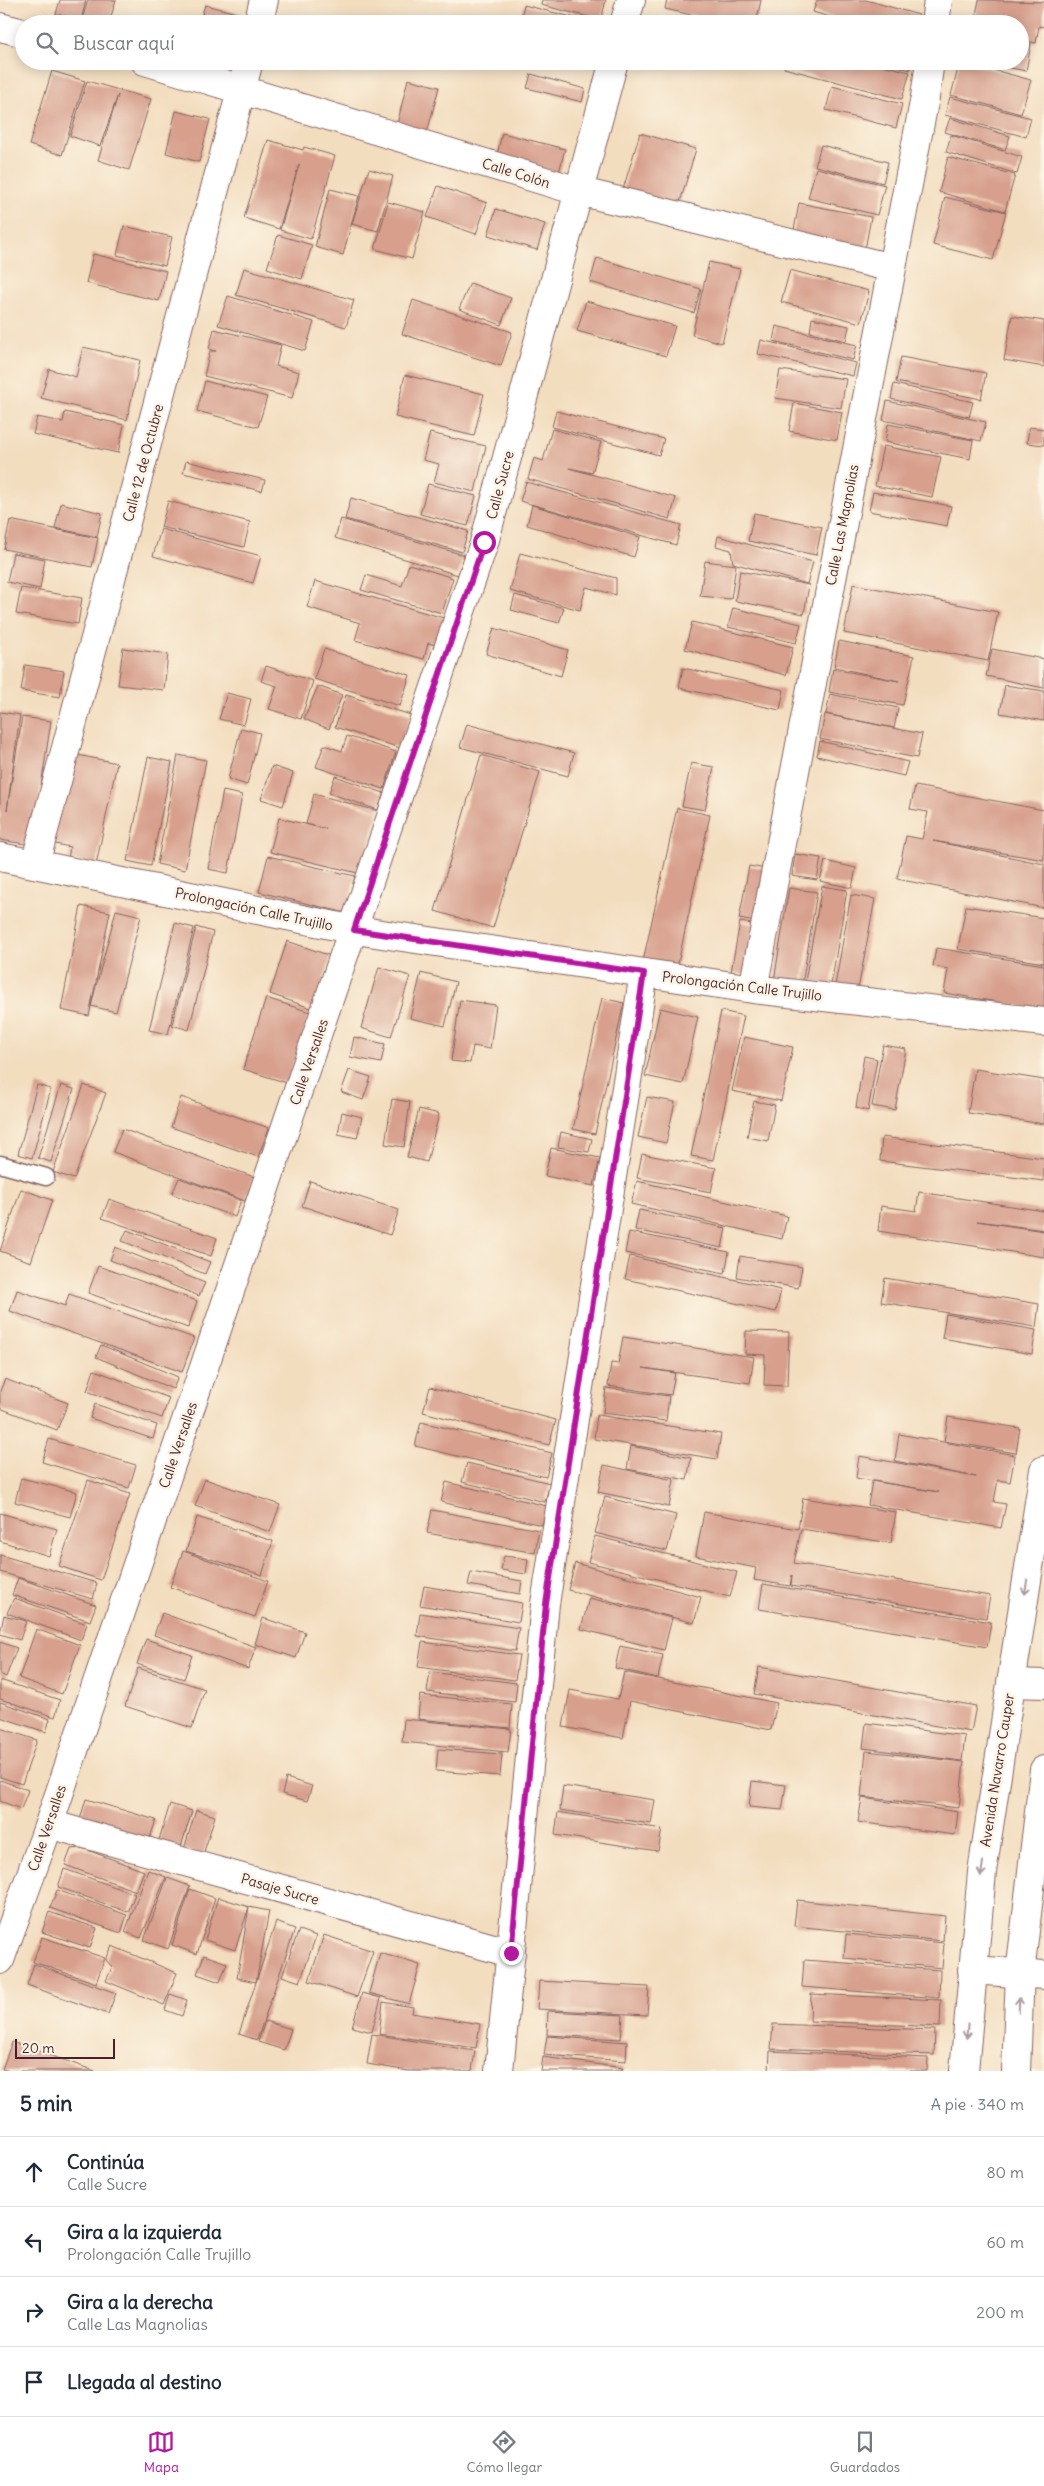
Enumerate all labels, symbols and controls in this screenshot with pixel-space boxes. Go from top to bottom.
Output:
search box [15,15,1029,70]
icon: search [33,29,61,57]
text: Buscar aquí [73,31,174,55]
street label: Calle Colón [480,154,552,192]
street label: Calle 12 de Octubre [119,402,167,524]
street label: Calle Sucre [482,449,518,521]
street label: Calle Las Magnolias [821,463,863,587]
route start [473,531,496,554]
street label: Prolongación Calle Trujillo [173,883,335,935]
street label: Prolongación Calle Trujillo [661,967,823,1005]
street label: Calle Versalles [286,1016,332,1108]
street label: Calle Versalles [155,1399,201,1491]
one-way arrow [1020,1579,1030,1595]
street label: Avenida Navarro Cauper [976,1692,1018,1848]
street label: Calle Versalles [24,1782,70,1874]
one-way arrow [977,1861,987,1877]
street label: Pasaje Sucre [239,1869,321,1909]
route end [500,1942,523,1965]
one-way arrow [1014,1997,1023,2013]
one-way arrow [962,2023,972,2039]
scale bar [15,2036,115,2059]
text: 20 m [22,2039,55,2057]
text: 5 min [20,2090,72,2117]
text: A pie · 340 m [931,2094,1024,2114]
text: Continúa [67,2150,144,2174]
icon: ahead [20,2158,48,2186]
text: 80 m [986,2162,1024,2182]
text: Calle Sucre [67,2174,147,2194]
text: Gira a la izquierda [67,2220,222,2244]
icon: left [20,2228,48,2256]
text: 60 m [986,2232,1024,2252]
text: Prolongación Calle Trujillo [67,2244,251,2264]
text: Gira a la derecha [67,2290,213,2314]
icon: right [20,2298,48,2326]
text: 200 m [976,2302,1024,2322]
text: Calle Las Magnolias [67,2314,208,2334]
icon: arrive [20,2368,48,2396]
text: Llegada al destino [67,2370,222,2394]
tab: Mapa [144,2428,179,2476]
tab: Cómo llegar [467,2428,542,2476]
tab: Guardados [830,2428,900,2476]

